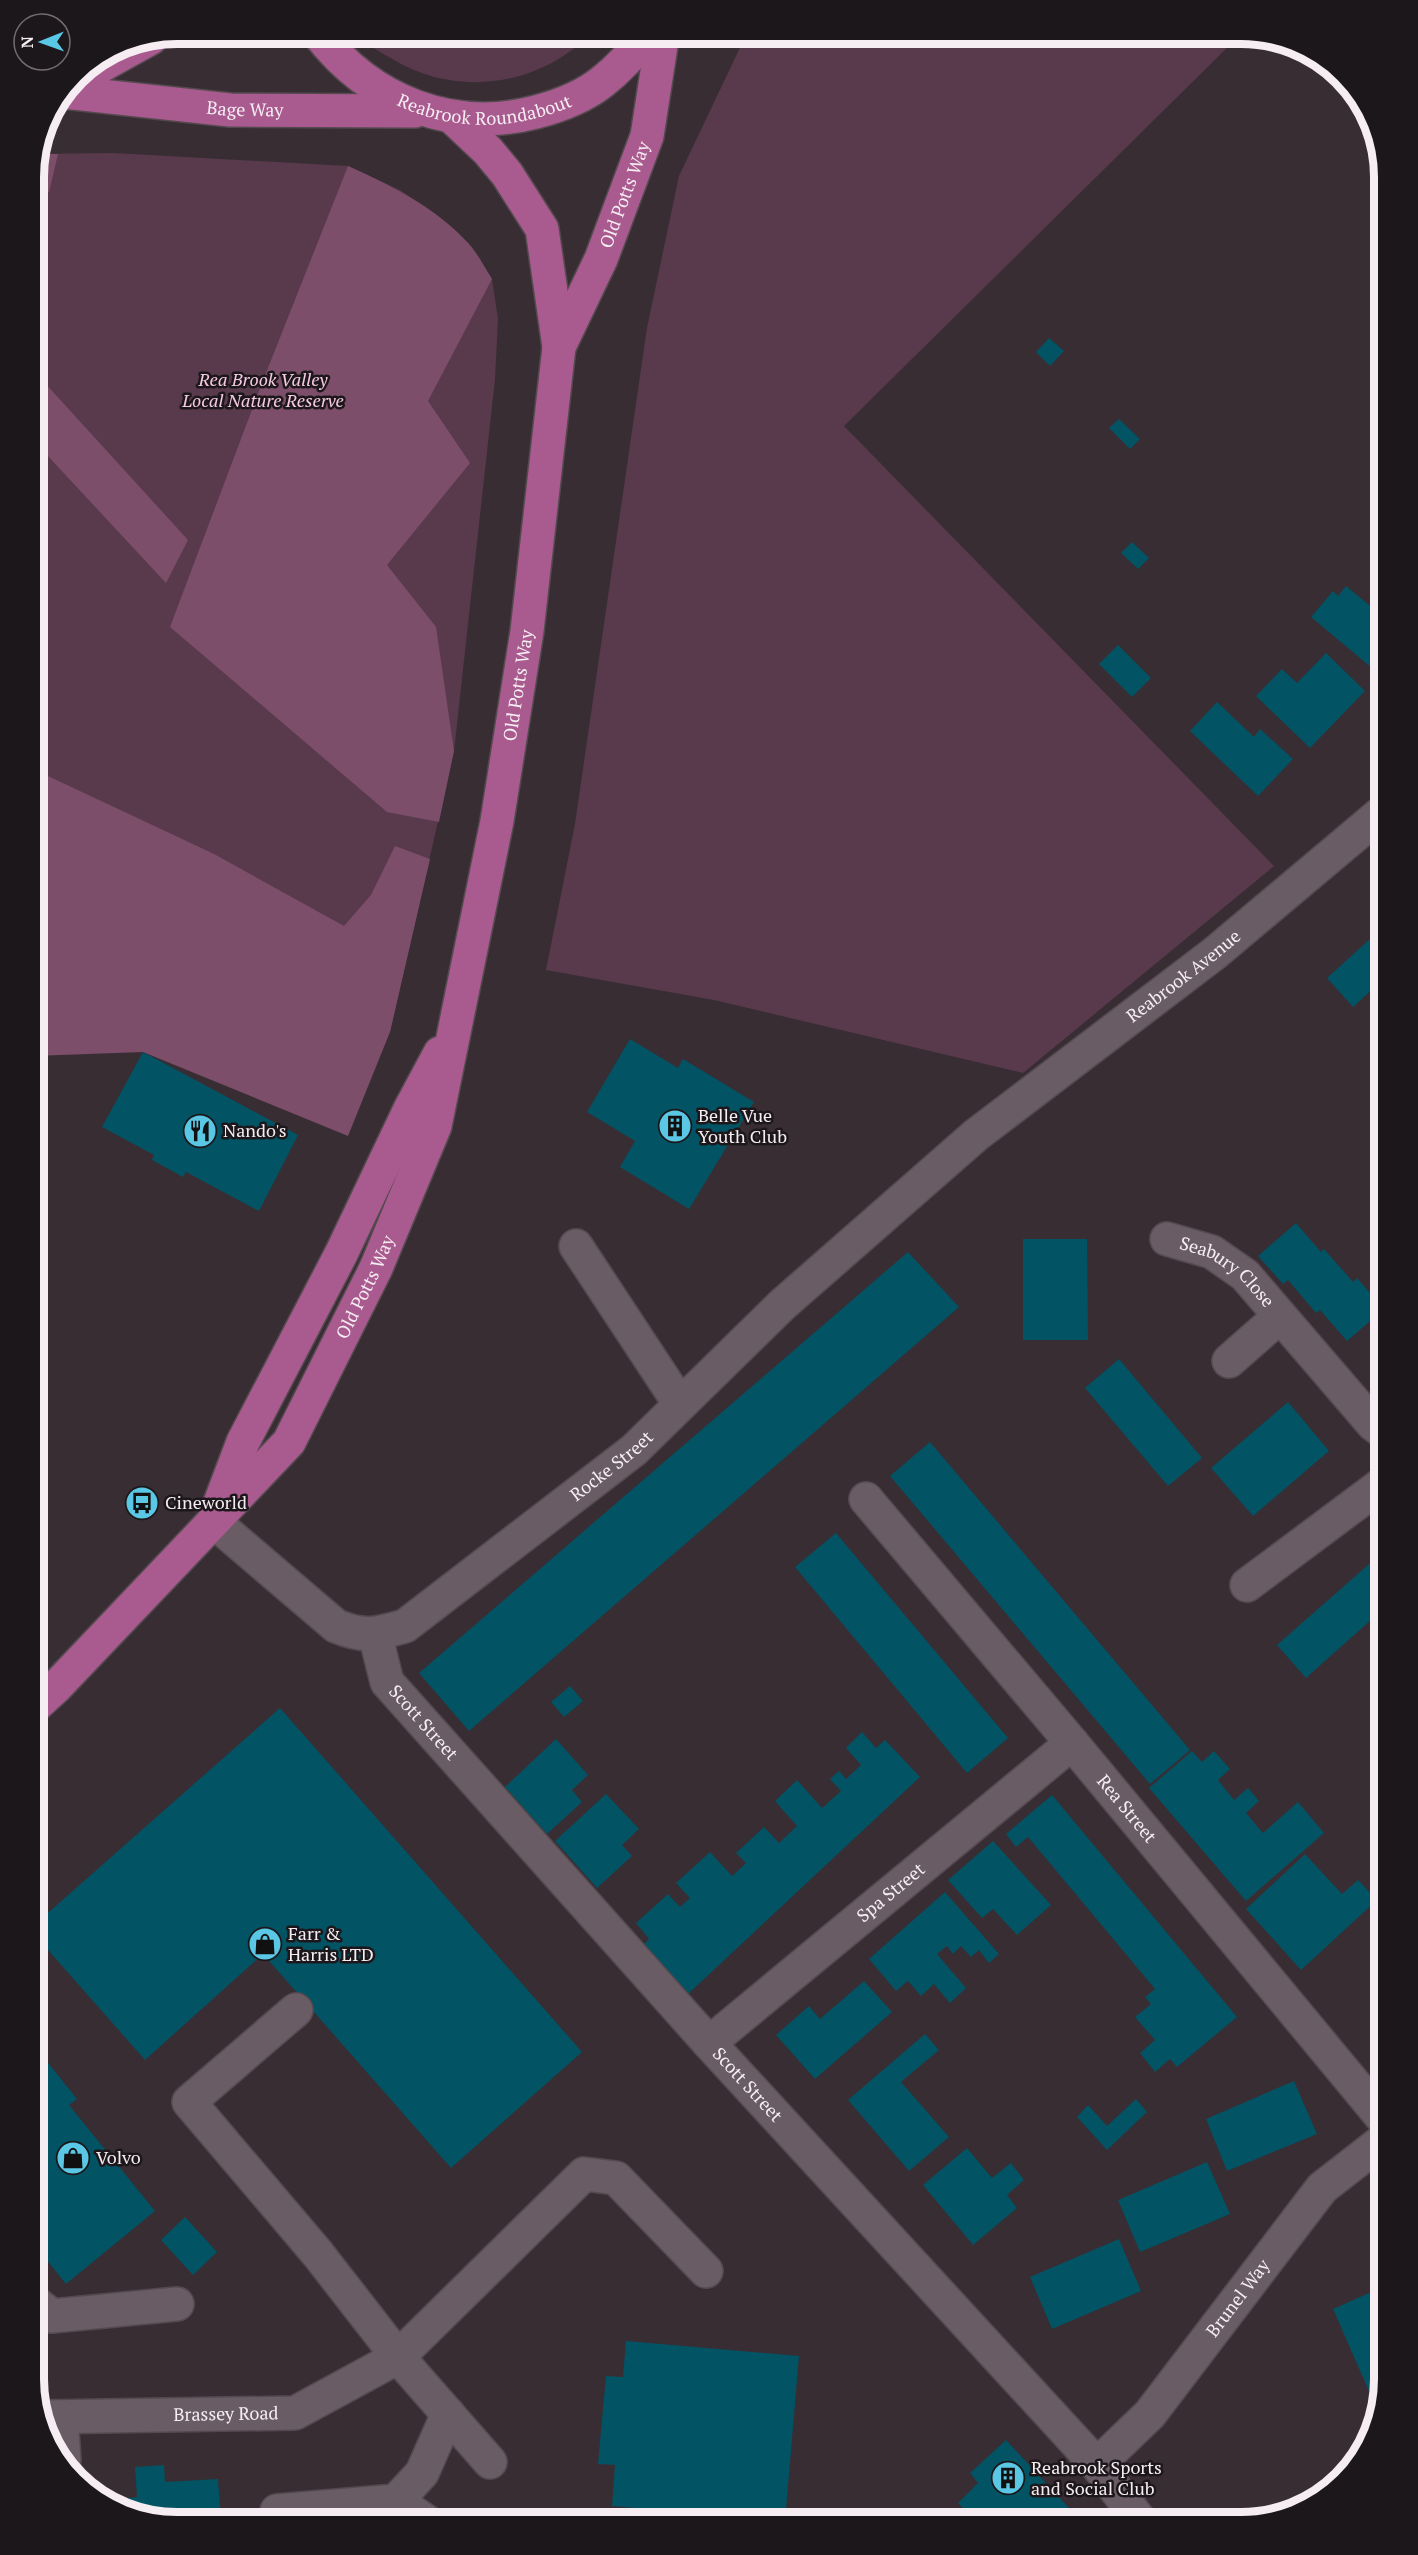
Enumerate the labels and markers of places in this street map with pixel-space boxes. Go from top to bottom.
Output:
place label: Belle Vue Youth Club [698,1103,787,1148]
building icon: Belle Vue Youth Club [657,1108,693,1144]
restaurant icon: Nando's [182,1113,218,1149]
place label: Nando's [223,1118,286,1142]
bus stop icon: Cineworld [124,1485,160,1521]
place label: Cineworld [165,1490,247,1514]
place label: Farr & Harris LTD [288,1921,374,1966]
shop icon: Farr & Harris LTD [247,1926,283,1962]
shop icon: Volvo [55,2140,91,2176]
place label: Volvo [96,2145,141,2169]
place label: Reabrook Sports and Social Club [1031,2455,1162,2500]
building icon: Reabrook Sports and Social Club [990,2460,1026,2496]

